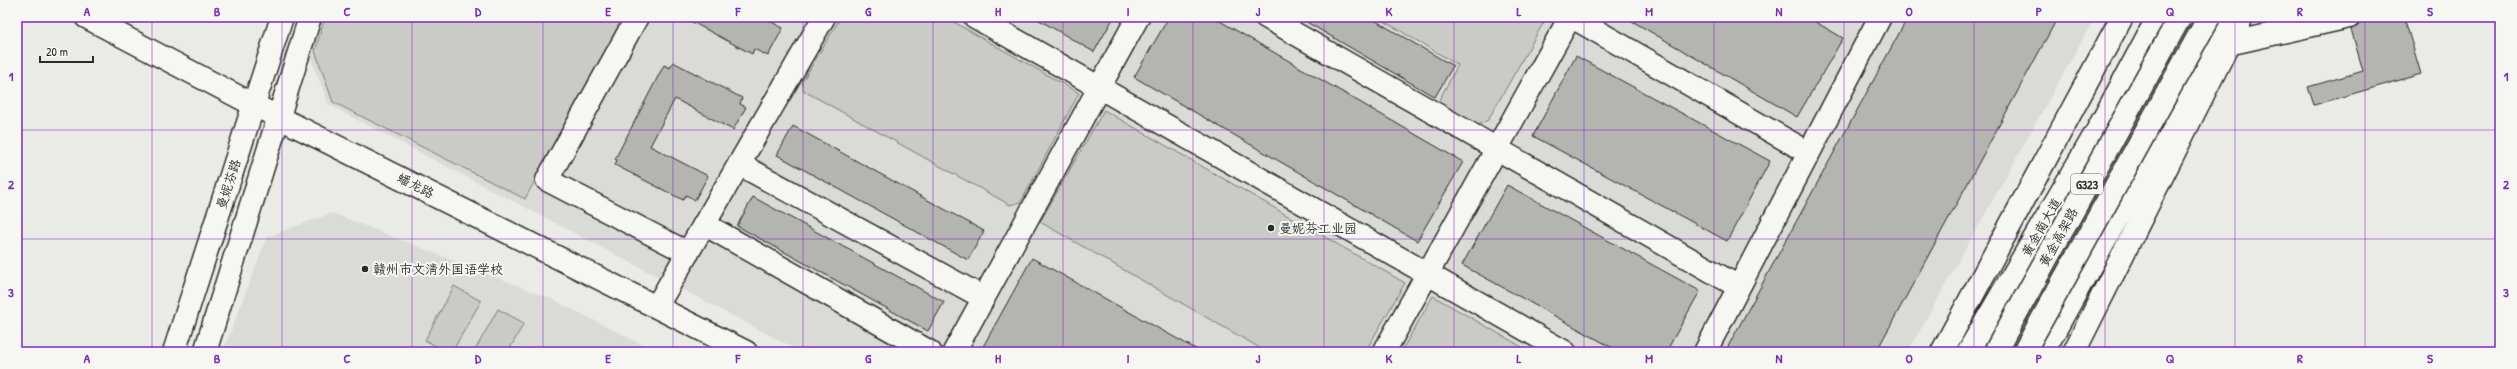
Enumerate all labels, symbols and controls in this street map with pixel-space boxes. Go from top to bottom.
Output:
text: A [84,2,91,20]
text: B [214,2,221,20]
text: C [343,2,351,20]
text: D [475,2,482,20]
text: E [605,2,611,20]
text: F [735,2,742,20]
text: G [865,2,872,20]
text: H [995,2,1001,20]
text: I [1126,2,1130,20]
text: J [1256,2,1261,20]
text: K [1386,2,1393,20]
text: L [1517,2,1522,20]
text: M [1645,2,1653,20]
text: N [1776,2,1783,20]
text: O [1905,2,1913,20]
text: P [2036,2,2042,20]
text: Q [2166,2,2175,20]
text: R [2297,2,2303,20]
text: S [2427,2,2433,20]
scale bar [40,38,93,64]
text: 20 m [46,43,68,60]
text: 1 [9,67,14,85]
text: 1 [2504,67,2509,85]
street label: 曼妮芬路 [211,156,245,212]
street label: 蟠龙路 [395,168,437,202]
road number: G323 [2071,174,2103,194]
text: 2 [8,175,15,193]
text: 2 [2503,175,2510,193]
street label: 黄金南大道 [2017,194,2065,260]
street label: 黄金高架路 [2034,204,2082,270]
place label: 曼妮芬工业园 [1279,219,1357,237]
marker: 曼妮芬工业园 [1266,223,1276,233]
place label: 赣州市文清外国语学校 [373,260,503,278]
marker: 赣州市文清外国语学校 [360,264,370,274]
text: 3 [8,283,14,301]
text: 3 [2503,283,2509,301]
text: A [84,349,91,367]
text: B [214,349,221,367]
text: C [343,349,351,367]
text: D [475,349,482,367]
text: E [605,349,611,367]
text: F [735,349,742,367]
text: G [865,349,872,367]
text: H [995,349,1001,367]
text: I [1126,349,1130,367]
text: J [1256,349,1261,367]
text: K [1386,349,1393,367]
text: L [1517,349,1522,367]
text: M [1645,349,1653,367]
text: N [1776,349,1783,367]
text: O [1905,349,1913,367]
text: P [2036,349,2042,367]
text: Q [2166,349,2175,367]
text: R [2297,349,2303,367]
text: S [2427,349,2433,367]

